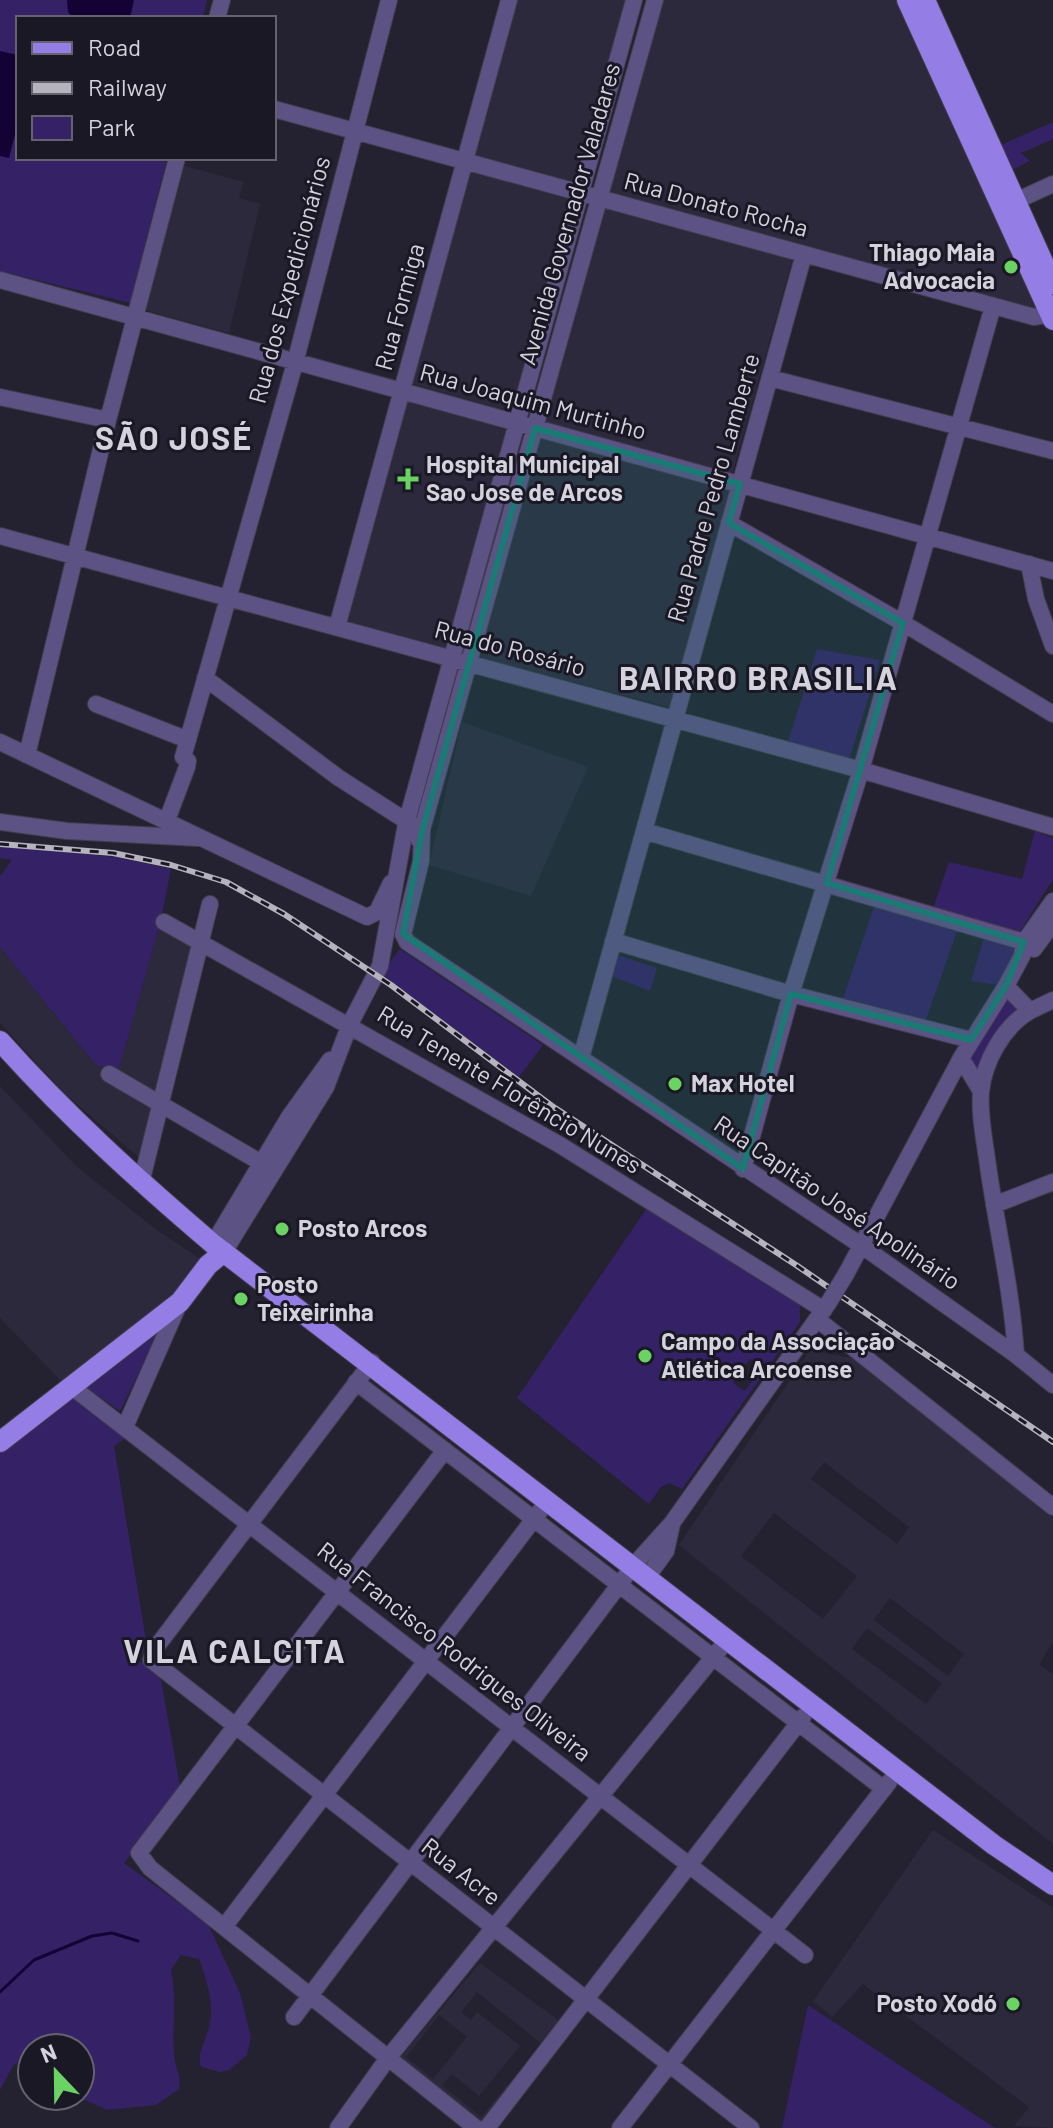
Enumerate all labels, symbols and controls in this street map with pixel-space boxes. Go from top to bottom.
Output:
legend [16,16,276,160]
text: Road [88,32,141,61]
street label: Avenida Governador Valadares [512,59,626,368]
text: Railway [88,72,167,101]
text: Park [88,112,135,141]
street label: Rua dos Expedicionários [242,153,335,406]
street label: Rua Donato Rocha [621,165,812,242]
place label: Thiago Maia Advocacia [869,237,995,294]
street label: Rua Formiga [368,240,429,373]
marker: Thiago Maia Advocacia [1002,258,1020,276]
street label: Rua Padre Pedro Lamberte [660,350,765,625]
street label: Rua Joaquim Murtinho [417,356,650,445]
district label: SÃO JOSÉ [95,418,253,456]
place label: Hospital Municipal Sao Jose de Arcos [426,449,623,506]
marker: Hospital Municipal Sao Jose de Arcos [397,468,419,490]
street label: Rua do Rosário [432,613,589,682]
district label: BAIRRO BRASILIA [619,658,899,696]
street label: Rua Tenente Florêncio Nunes [373,998,647,1179]
place label: Max Hotel [691,1068,795,1097]
marker: Max Hotel [666,1075,684,1093]
street label: Rua Capitão José Apolinário [709,1108,967,1295]
place label: Posto Arcos [298,1213,427,1242]
marker: Posto Arcos [273,1220,291,1238]
place label: Posto Teixeirinha [257,1269,374,1326]
marker: Posto Teixeirinha [232,1290,250,1308]
place label: Campo da Associação Atlética Arcoense [661,1326,895,1383]
marker: Campo da Associação Atlética Arcoense [636,1347,654,1365]
street label: Rua Francisco Rodrigues Oliveira [312,1535,598,1767]
district label: VILA CALCITA [123,1631,347,1669]
street label: Rua Acre [416,1831,507,1911]
place label: Posto Xodó [876,1988,997,2017]
marker: Posto Xodó [1004,1995,1022,2013]
north arrow [16,2032,96,2112]
text: N [36,2038,60,2067]

